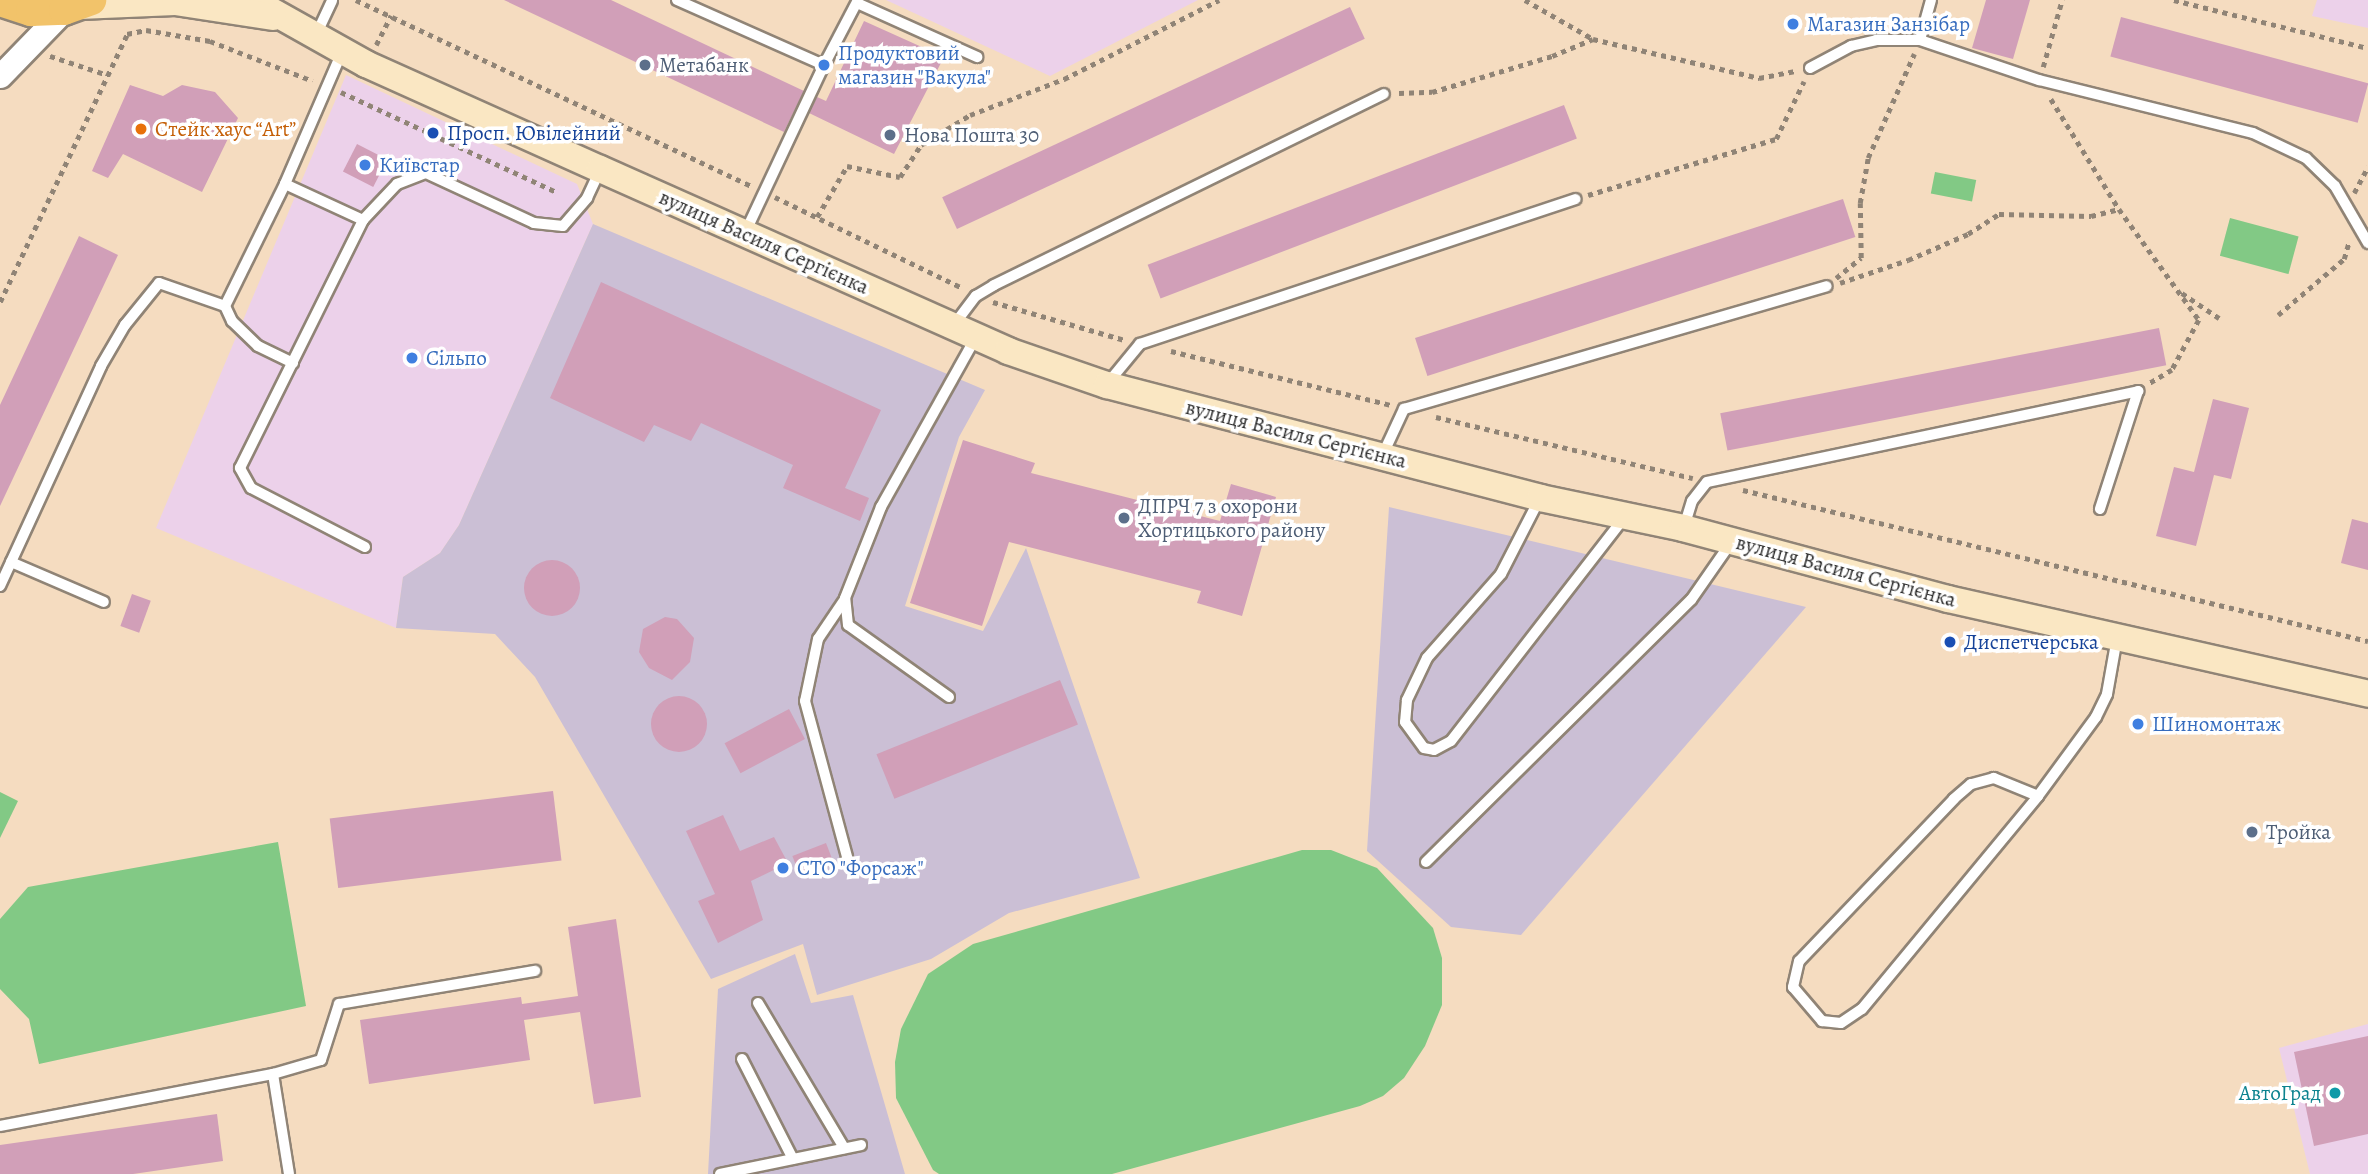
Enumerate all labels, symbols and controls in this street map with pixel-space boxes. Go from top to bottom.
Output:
place label: Магазин Занзібар [1807,11,1970,37]
marker: Магазин Занзібар [1785,16,1801,32]
place label: Продуктовий магазин "Вакула" [838,40,991,90]
place label: Метабанк [659,52,749,78]
marker: Метабанк [637,57,653,73]
marker: Продуктовий магазин "Вакула" [816,57,832,73]
place label: Стейк хаус “Art” [155,116,295,142]
place label: Просп. Ювілейний [447,120,621,146]
marker: Стейк хаус “Art” [133,121,149,137]
place label: Нова Пошта 30 [904,122,1039,148]
marker: Просп. Ювілейний [425,125,441,141]
marker: Нова Пошта 30 [882,127,898,143]
place label: Київстар [379,152,460,178]
marker: Київстар [357,157,373,173]
street label: вулиця Василя Сергієнка [655,184,873,300]
place label: Сільпо [426,345,487,371]
marker: Сільпо [404,350,420,366]
street label: вулиця Василя Сергієнка [1183,394,1409,474]
place label: ДПРЧ 7 з охорони Хортицького району [1138,493,1325,543]
marker: ДПРЧ 7 з охорони Хортицького району [1116,510,1132,526]
street label: вулиця Василя Сергієнка [1733,530,1959,612]
place label: Диспетчерська [1964,629,2099,655]
marker: Диспетчерська [1942,634,1958,650]
place label: Шиномонтаж [2152,711,2281,737]
marker: Шиномонтаж [2130,716,2146,732]
place label: Тройка [2266,819,2331,845]
marker: Тройка [2244,824,2260,840]
place label: СТО "Форсаж" [797,855,924,881]
marker: СТО "Форсаж" [775,860,791,876]
place label: АвтоГрад [2239,1080,2321,1106]
marker: АвтоГрад [2327,1085,2343,1101]

